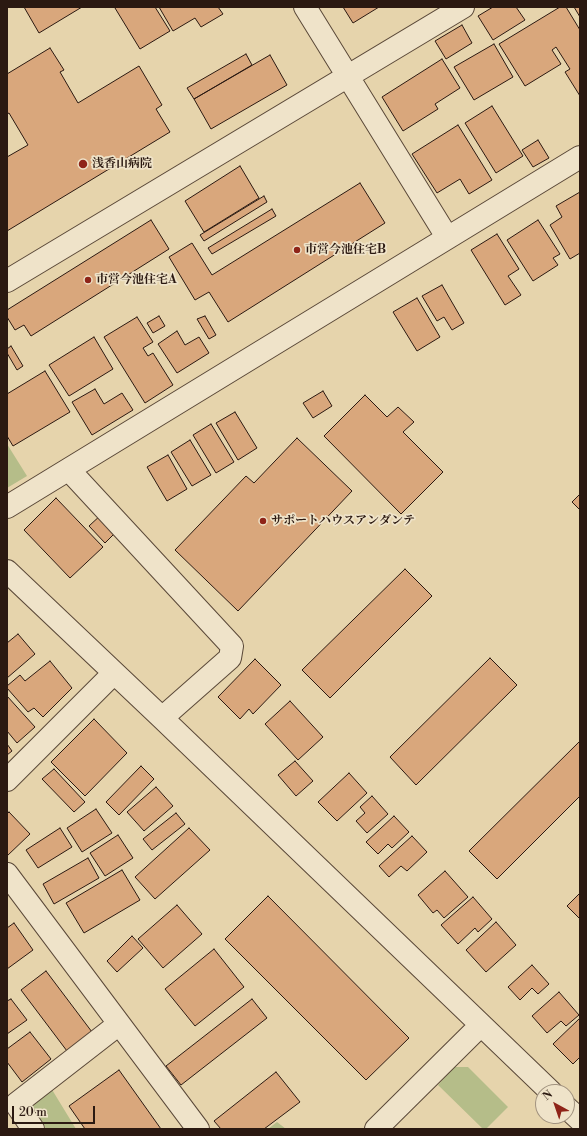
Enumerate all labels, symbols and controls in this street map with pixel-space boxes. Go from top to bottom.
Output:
place label: 浅香山病院 [92,157,152,171]
marker: 浅香山病院 [77,158,89,170]
place label: 市営今池住宅B [305,243,386,257]
marker: 市営今池住宅B [292,245,302,255]
place label: 市営今池住宅A [96,273,177,287]
marker: 市営今池住宅A [83,275,93,285]
place label: サポートハウスアンダンテ [271,514,415,528]
marker: サポートハウスアンダンテ [258,516,268,526]
north arrow [535,1084,575,1124]
text: N [540,1087,556,1104]
scale bar [14,1098,97,1124]
text: 20 m [19,1105,47,1120]

